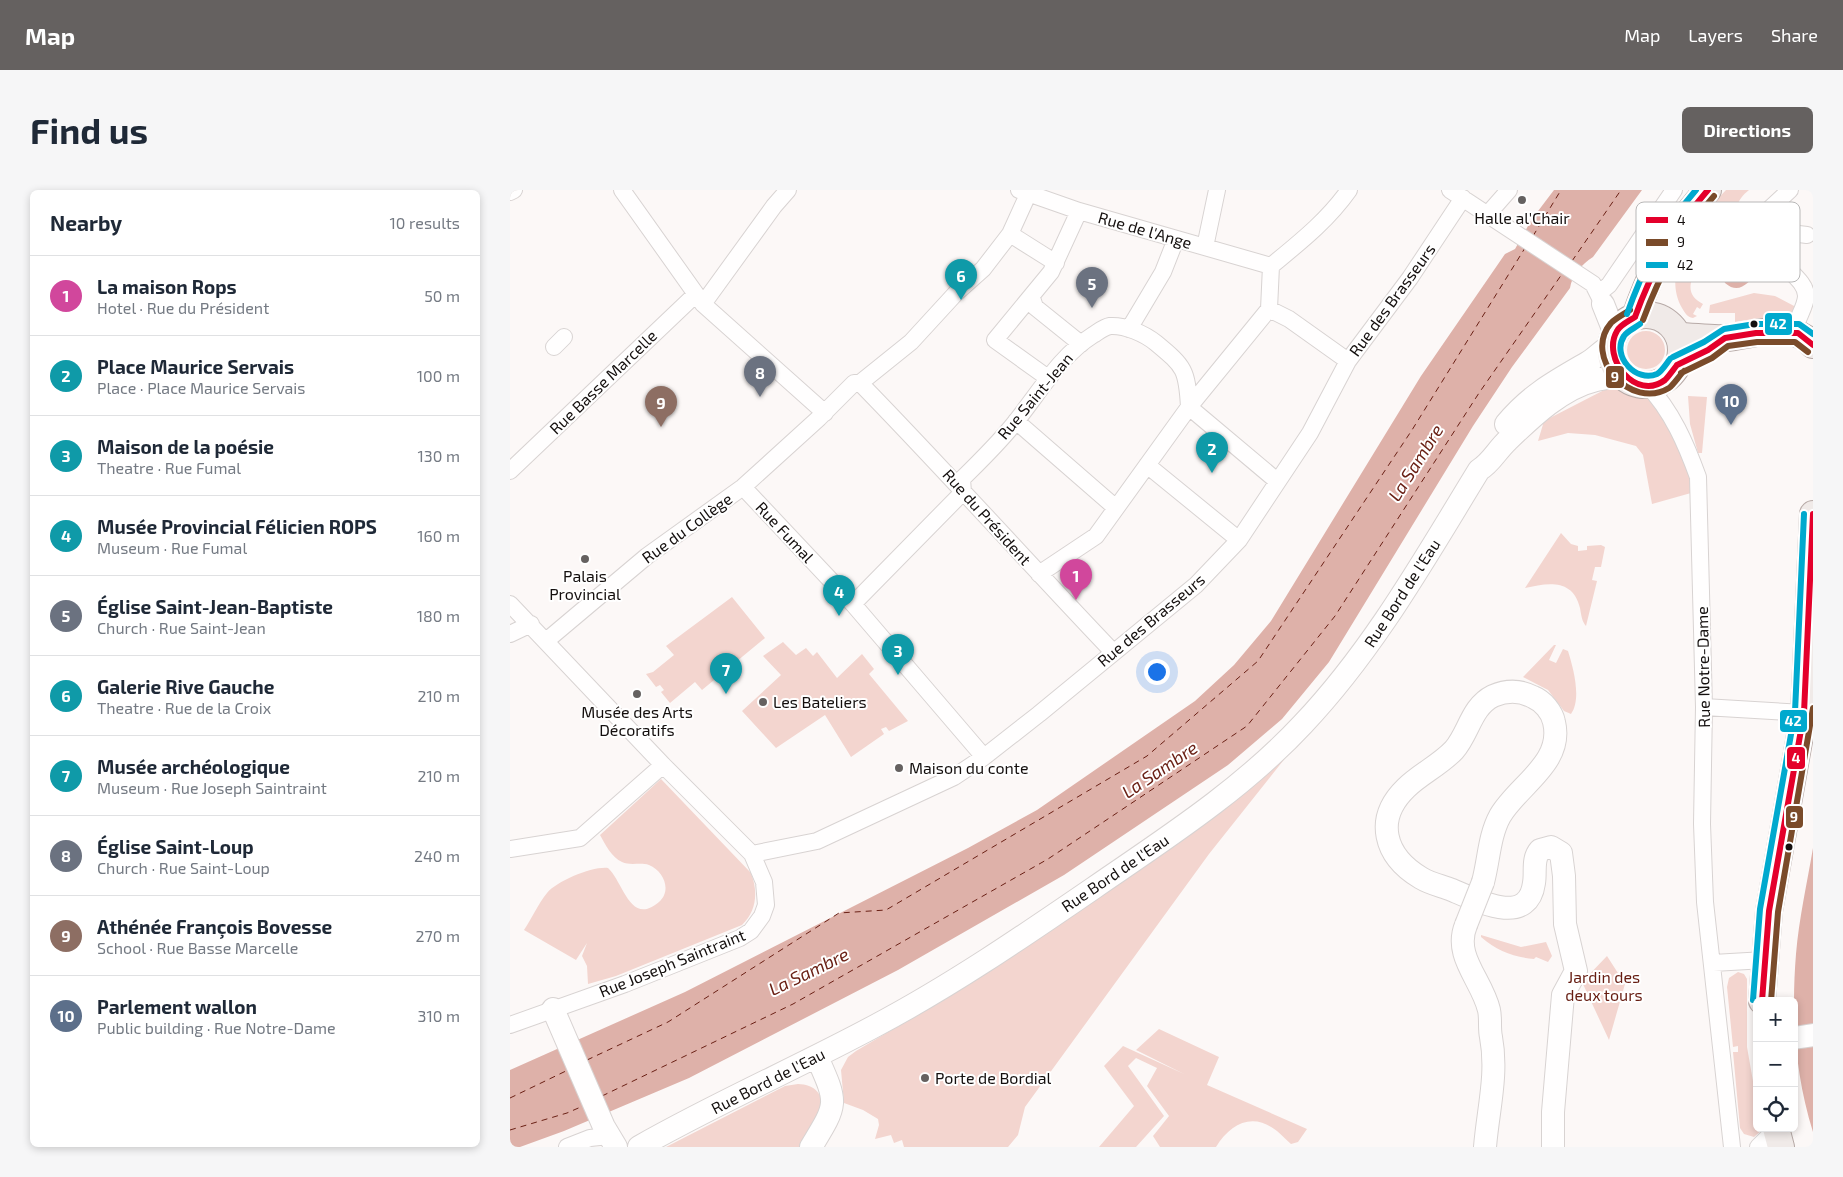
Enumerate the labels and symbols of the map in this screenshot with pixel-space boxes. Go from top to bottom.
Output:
marker: Halle al'Chair [1516,194,1528,206]
legend [1636,202,1800,282]
street label: Rue de l'Ange [1096,207,1194,252]
place label: Halle al'Chair [1474,208,1570,227]
text: 4 [1677,211,1686,228]
text: 9 [1677,233,1685,250]
street label: Rue des Brasseurs [1344,240,1439,360]
text: 42 [1677,256,1694,273]
pin: 6 [945,259,977,300]
pin: 5 [1076,267,1108,308]
line badge: 42 [1764,312,1793,336]
text: 42 [1769,315,1787,332]
unlabelled marker [1749,319,1759,329]
street label: Rue Basse Marcelle [545,326,660,438]
street label: Rue Saint-Jean [993,349,1076,443]
pin: 8 [744,356,776,397]
line badge: 9 [1605,365,1625,389]
text: 9 [1611,368,1619,385]
pin: 10 [1715,384,1747,425]
pin: 9 [645,386,677,427]
water label: La Sambre [1383,420,1448,505]
pin: 2 [1196,432,1228,473]
street label: Rue du Président [939,465,1035,569]
street label: Rue du Collège [638,489,735,567]
street label: Rue Fumal [752,497,818,566]
street label: Rue Bord de l'Eau [1360,535,1444,650]
marker: Palais Provincial [579,553,591,565]
pin: 1 [1060,559,1092,600]
place label: Palais Provincial [549,566,621,603]
street label: Rue des Brasseurs [1093,569,1208,670]
pin: 4 [823,575,855,616]
street label: Rue Notre-Dame [1692,606,1713,728]
pin: 3 [882,634,914,675]
pin: 7 [710,653,742,694]
your location [1144,659,1170,685]
marker: Musée des Arts Décoratifs [631,688,643,700]
place label: Les Bateliers [773,692,867,711]
marker: Les Bateliers [757,696,769,708]
place label: Musée des Arts Décoratifs [581,702,693,739]
line badge: 42 [1779,709,1808,733]
text: 42 [1784,712,1802,729]
water label: La Sambre [1117,736,1202,802]
line badge: 4 [1786,746,1806,770]
text: 4 [1792,749,1801,766]
place label: Maison du conte [909,758,1029,777]
marker: Maison du conte [893,762,905,774]
line badge: 9 [1785,805,1804,829]
text: 9 [1790,808,1798,825]
street label: Rue Bord de l'Eau [1058,830,1172,915]
unlabelled marker [1784,842,1794,852]
street label: Rue Joseph Saintraint [596,925,748,1001]
water label: La Sambre [765,942,853,1000]
park label: Jardin des deux tours [1565,967,1643,1004]
street label: Rue Bord de l'Eau [708,1044,828,1117]
place label: Porte de Bordial [935,1068,1052,1087]
marker: Porte de Bordial [919,1072,931,1084]

